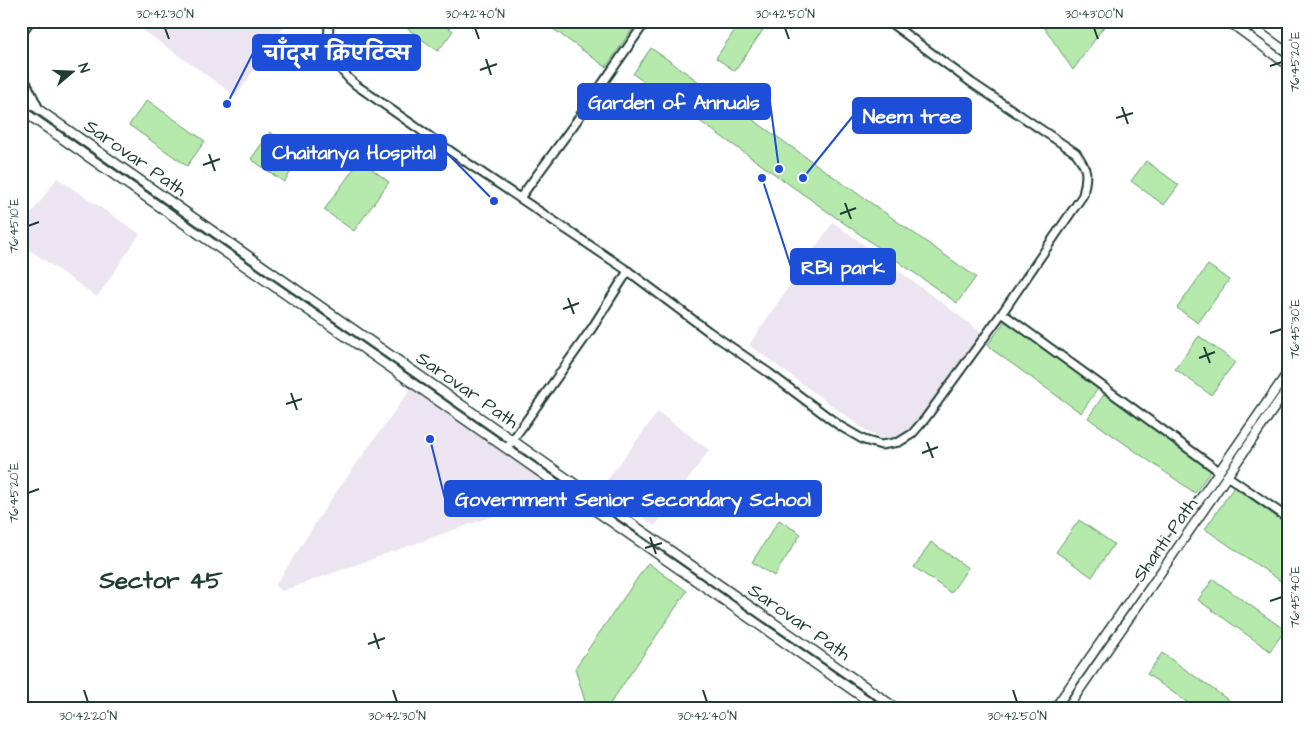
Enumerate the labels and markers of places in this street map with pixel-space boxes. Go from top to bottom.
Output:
callout: चाँद्स क्रिएटिव्स [253,35,420,70]
callout: Garden of Annuals [578,84,770,119]
callout: Neem tree [853,98,971,133]
callout: Chaitanya Hospital [262,135,446,170]
callout: RBI park [791,249,895,284]
callout: Government Senior Secondary School [445,481,821,516]

